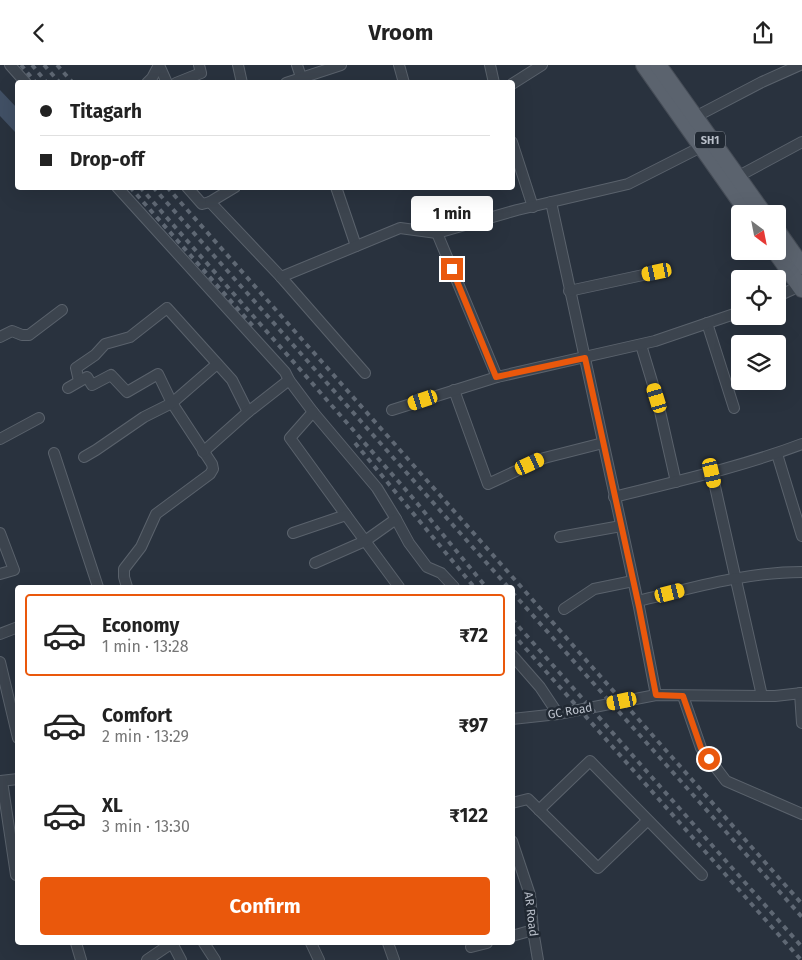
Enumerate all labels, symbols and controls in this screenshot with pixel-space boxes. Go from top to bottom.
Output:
icon: back [25,19,53,47]
text: Vroom [369,19,433,46]
icon: share [749,19,777,47]
text: Titagarh [70,100,142,123]
road number: SH1 [695,131,725,149]
text: Drop-off [70,148,144,171]
callout: 1 min [411,197,493,231]
text: 1 min [433,204,471,223]
north arrow [731,205,786,260]
map controls [731,205,786,390]
route end [441,258,463,280]
car [640,262,673,282]
button: locate [731,270,786,325]
button: layers [731,335,786,390]
car [645,381,668,415]
car [406,388,439,412]
car [513,451,546,477]
car [701,457,722,489]
car [653,582,686,604]
icon: car [42,613,87,658]
text: Economy [102,614,179,637]
text: ₹72 [459,624,488,647]
text: 1 min · 13:28 [102,637,189,656]
car [605,691,638,711]
street label: GC Road [547,700,593,722]
icon: car [42,703,87,748]
text: Comfort [102,704,172,727]
text: ₹97 [458,714,488,737]
text: 2 min · 13:29 [102,727,189,746]
route start [698,748,720,770]
icon: car [42,793,87,838]
text: XL [102,794,123,817]
text: ₹122 [449,804,488,827]
text: 3 min · 13:30 [102,817,190,836]
button: Confirm [40,877,490,935]
street label: AR Road [521,891,541,937]

